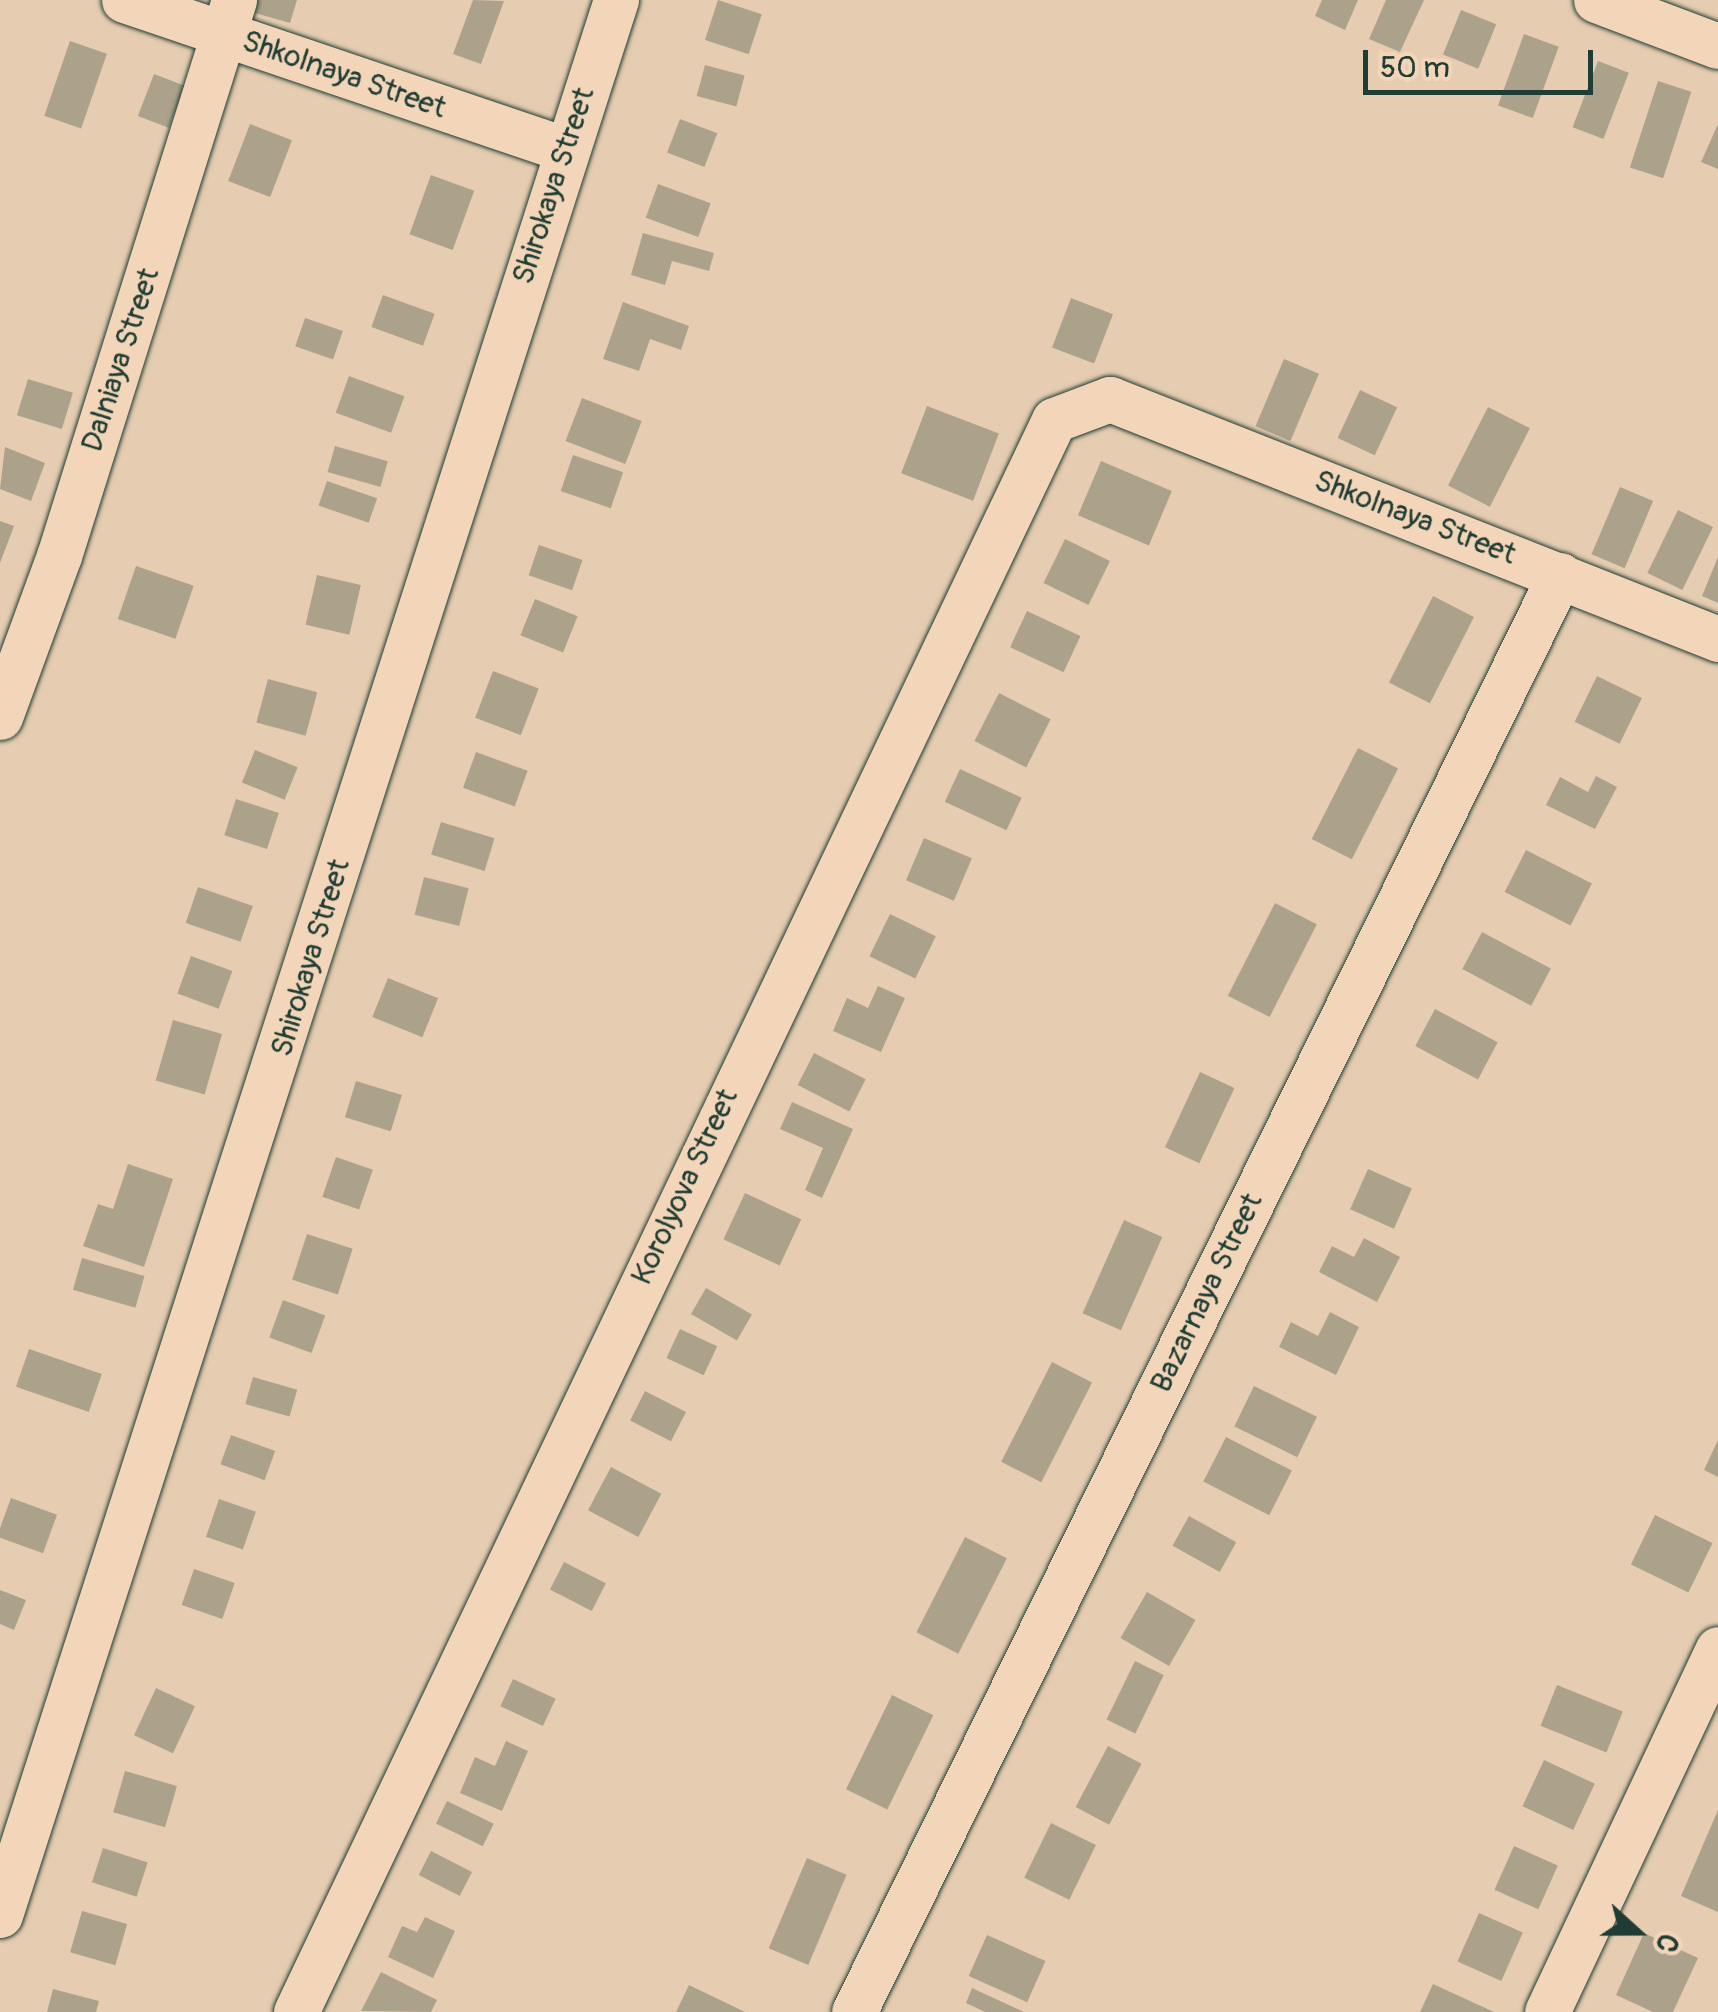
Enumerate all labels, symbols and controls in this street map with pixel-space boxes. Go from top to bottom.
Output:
street label: Shkolnaya Street [237,23,451,127]
scale bar [1368,30,1598,92]
text: 50 m [1380,49,1450,86]
street label: Shirokaya Street [505,83,603,289]
street label: Dalniaya Street [74,264,168,456]
street label: Shkolnaya Street [1309,463,1521,573]
street label: Shirokaya Street [264,855,358,1061]
street label: Korolyova Street [624,1083,746,1291]
street label: Bazarnaya Street [1143,1188,1271,1398]
north arrow [1588,1882,1688,1982]
text: С [1647,1929,1686,1957]

